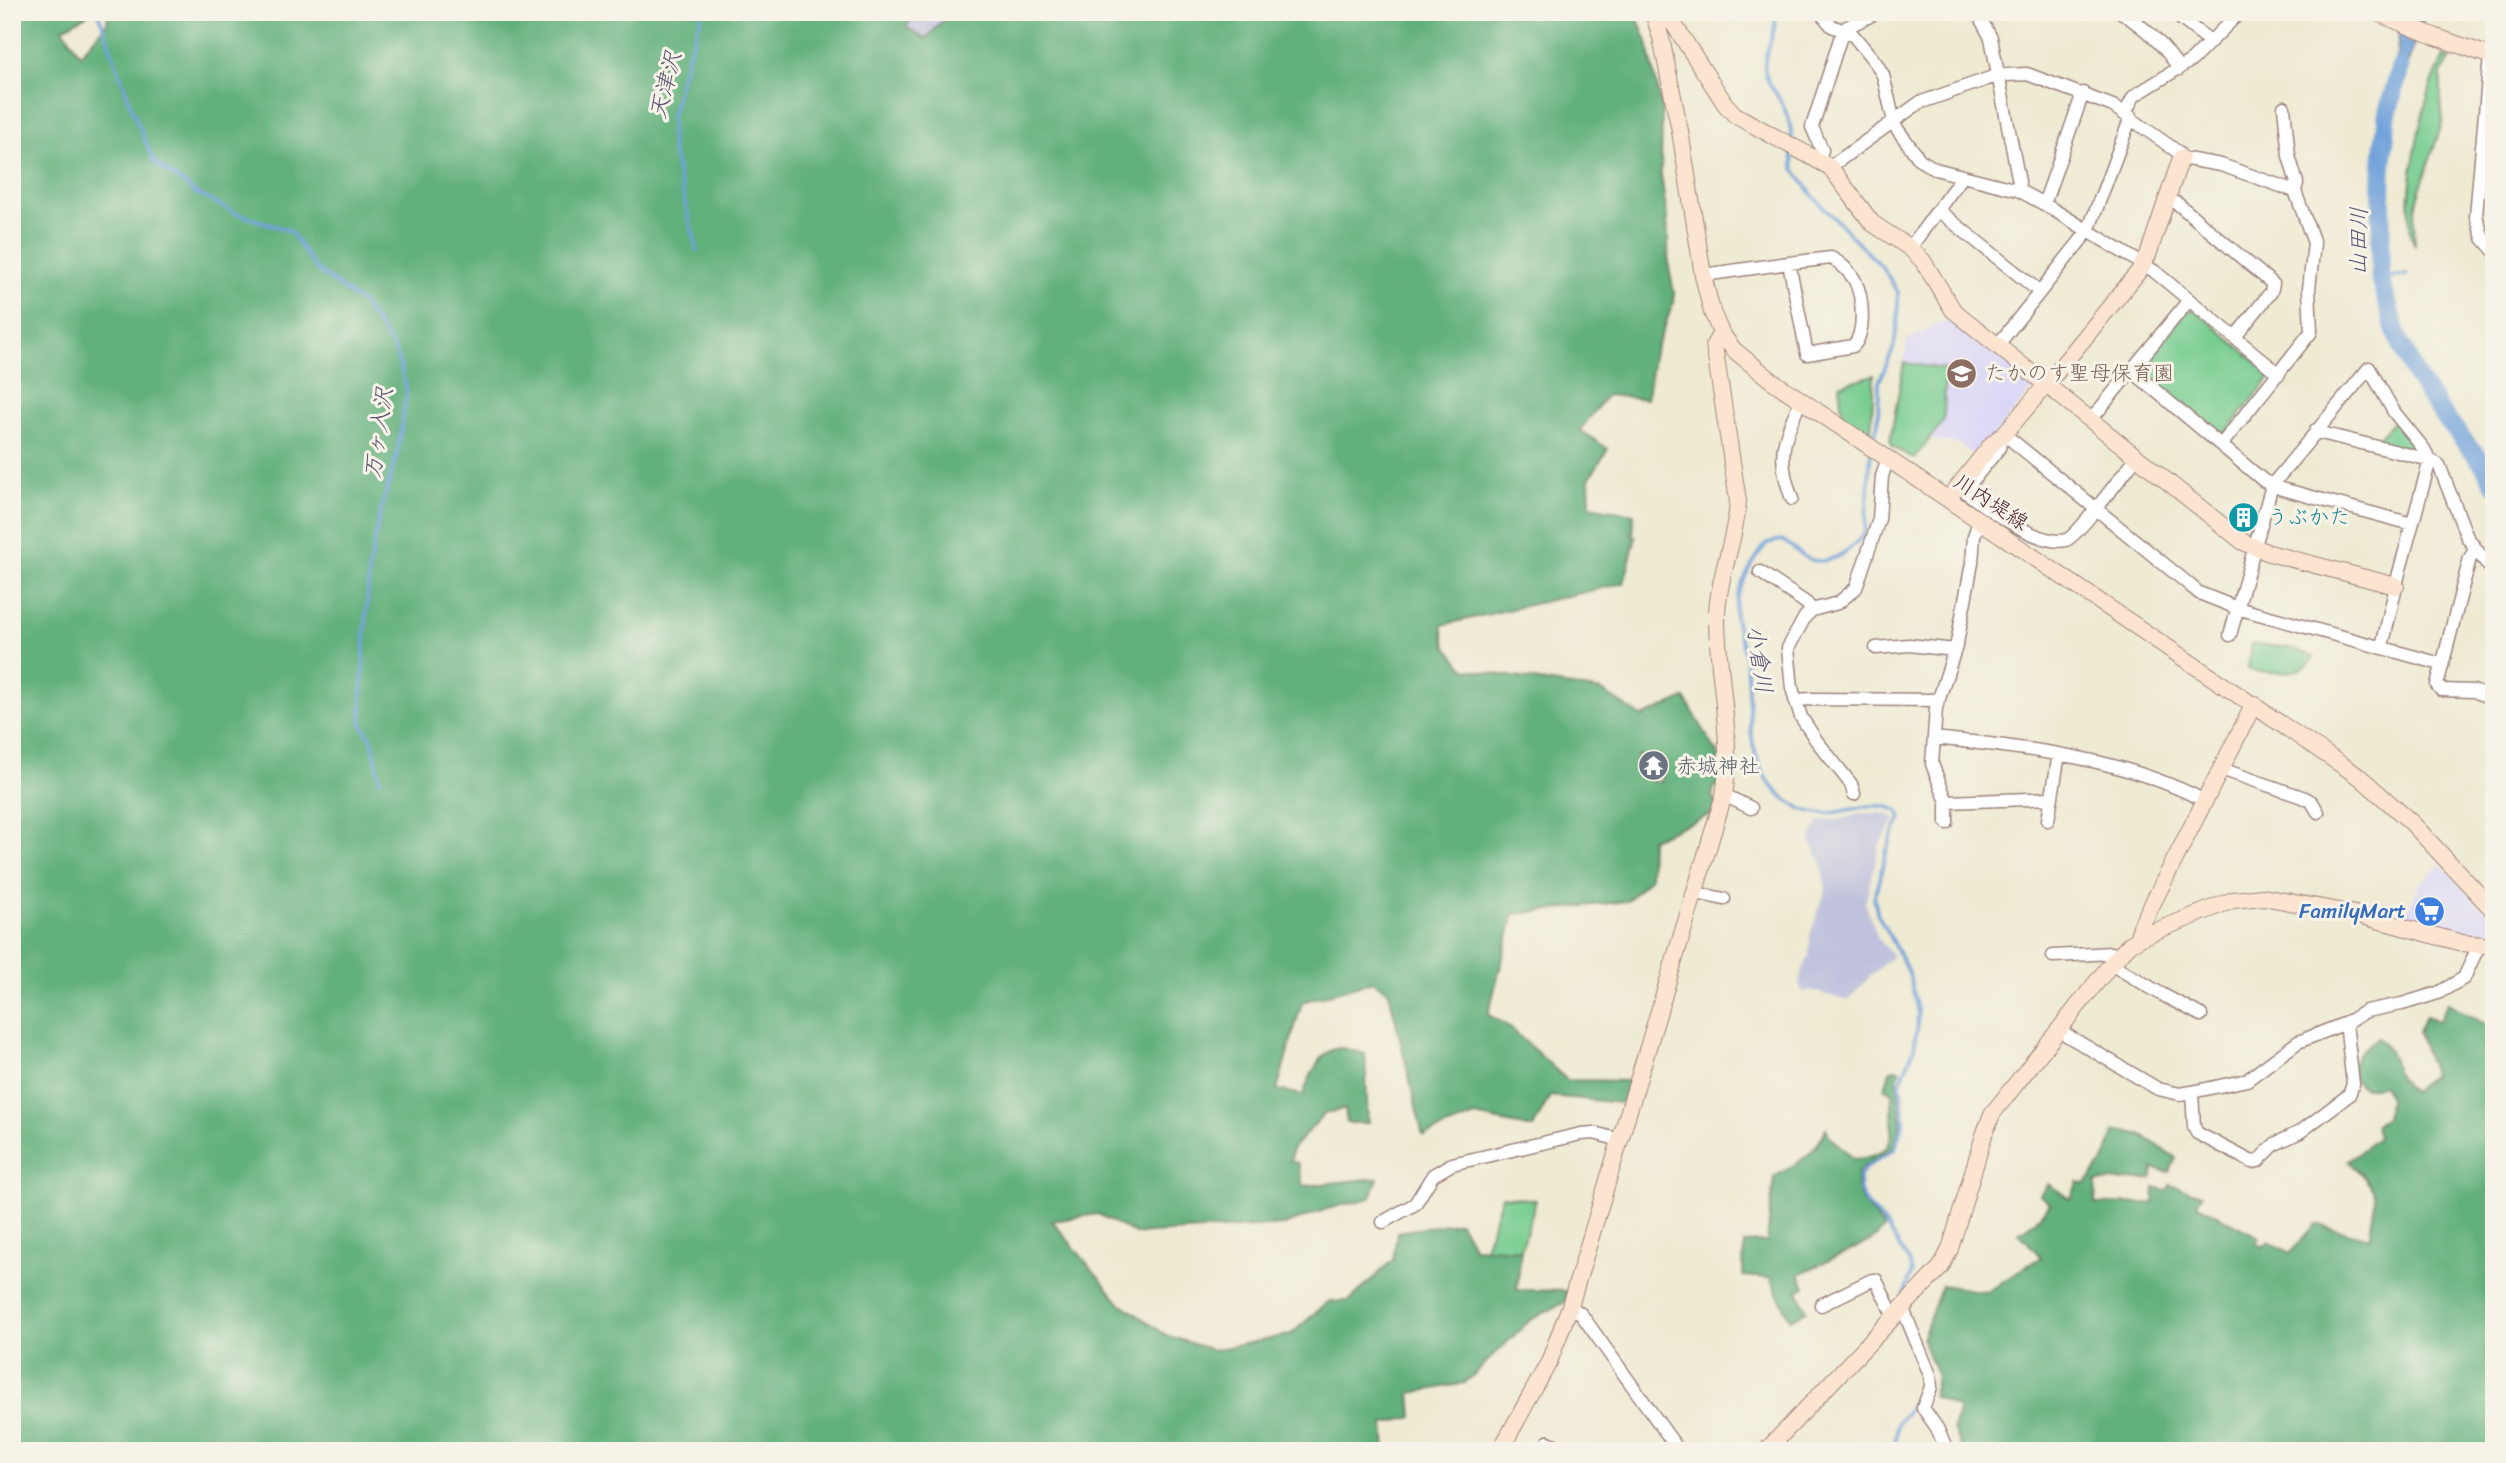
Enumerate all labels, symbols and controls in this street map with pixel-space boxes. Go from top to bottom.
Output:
water label: 天津沢 [637,46,694,124]
water label: 山田川 [2337,206,2380,276]
place label: たかのす聖母保育園 [1985,354,2174,392]
school or university icon: たかのす聖母保育園 [1945,356,1979,390]
water label: 万ヶ入沢 [352,384,405,481]
street label: 川内堤線 [1945,463,2037,541]
place label: うぶかた [2267,498,2350,536]
building icon: うぶかた [2227,500,2261,534]
water label: 小倉川 [1734,622,1785,696]
place label: 赤城神社 [1676,747,1760,785]
temple icon: 赤城神社 [1636,749,1670,783]
place label: FamilyMart [2299,892,2406,930]
supermarket icon: FamilyMart [2412,894,2446,928]

